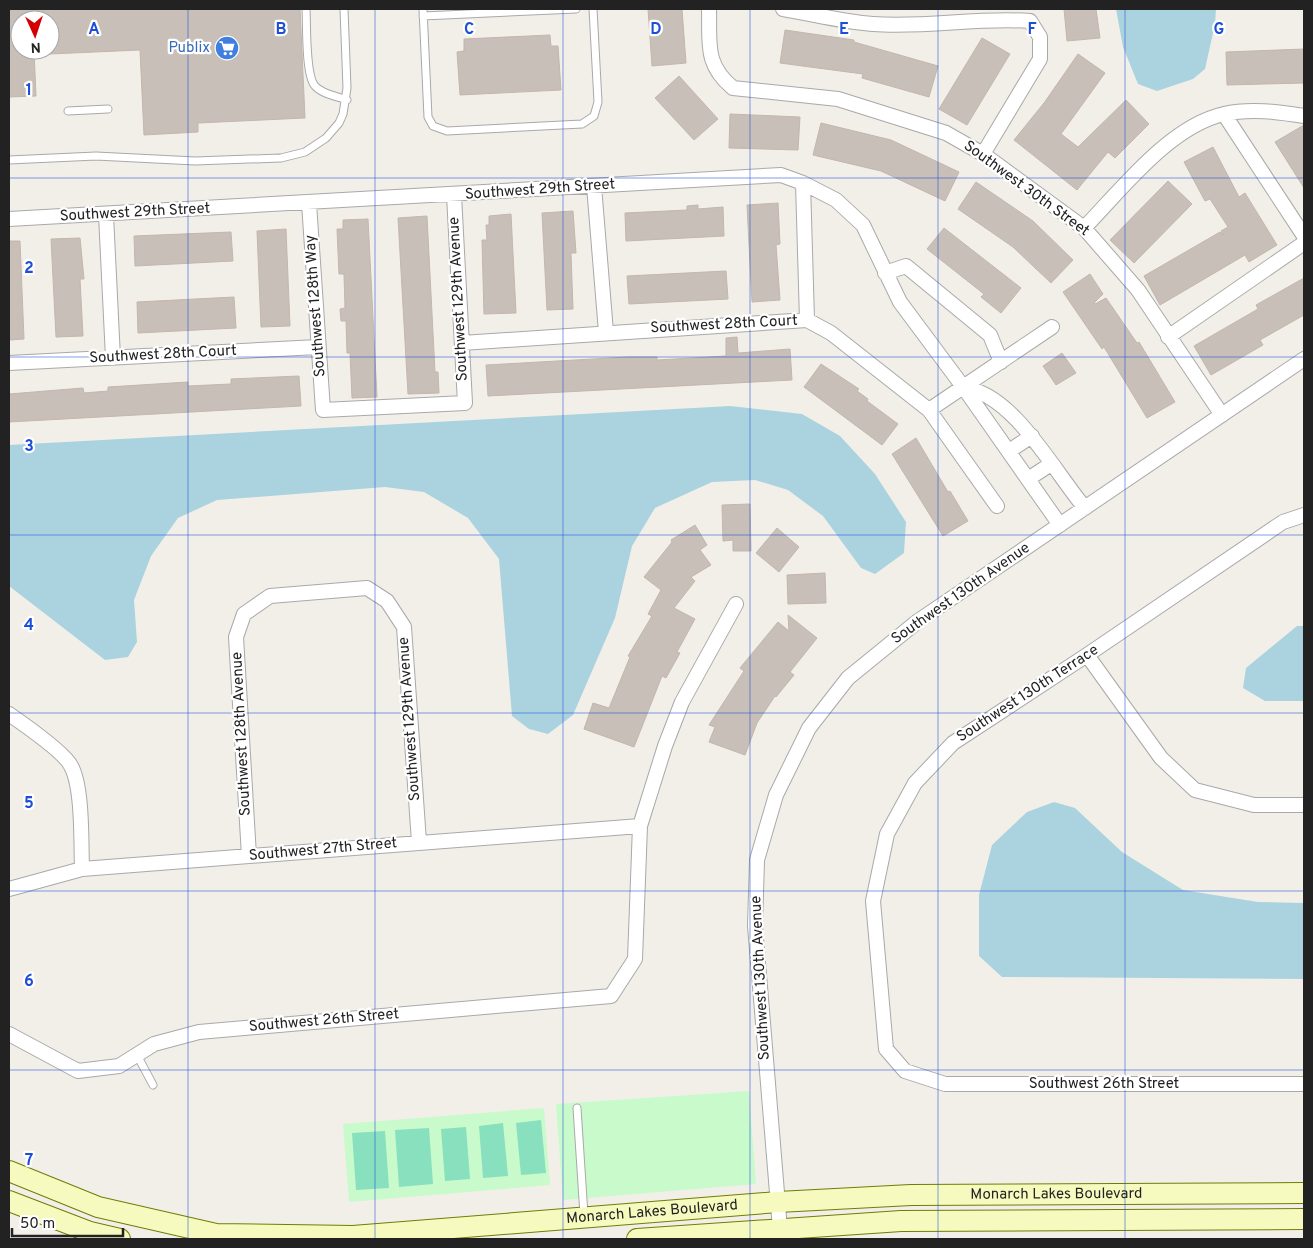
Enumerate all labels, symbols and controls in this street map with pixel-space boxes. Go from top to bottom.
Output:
north arrow [10,10,60,60]
text: A [88,20,100,40]
text: B [275,20,287,40]
text: C [464,20,474,40]
text: D [650,20,662,40]
text: E [839,20,849,40]
text: F [1027,20,1037,40]
text: G [1214,20,1224,40]
supermarket icon: Publix [214,35,240,61]
text: N [30,38,41,55]
place label: Publix [168,39,210,58]
text: 1 [26,81,32,101]
street label: Southwest 30th Street [959,137,1093,241]
street label: Southwest 29th Street [464,175,616,205]
street label: Southwest 29th Street [59,200,211,226]
street label: Southwest 129th Avenue [445,216,473,382]
street label: Southwest 128th Way [302,234,330,378]
text: 2 [24,259,34,279]
street label: Southwest 28th Court [650,312,798,338]
street label: Southwest 28th Court [89,342,237,368]
text: 3 [24,437,34,457]
street label: Southwest 130th Avenue [888,539,1034,649]
text: 4 [24,616,34,636]
street label: Southwest 129th Avenue [395,636,425,802]
street label: Southwest 130th Terrace [953,641,1103,747]
street label: Southwest 128th Avenue [228,651,256,817]
text: 5 [24,794,34,814]
street label: Southwest 27th Street [248,834,398,866]
street label: Southwest 130th Avenue [747,895,775,1061]
text: 6 [24,972,34,992]
street label: Southwest 26th Street [248,1005,400,1037]
street label: Southwest 26th Street [1029,1075,1179,1094]
text: 7 [25,1151,33,1171]
street label: Monarch Lakes Boulevard [970,1184,1143,1204]
street label: Monarch Lakes Boulevard [565,1196,739,1228]
scale bar [12,1206,124,1238]
text: 50 m [20,1215,55,1234]

